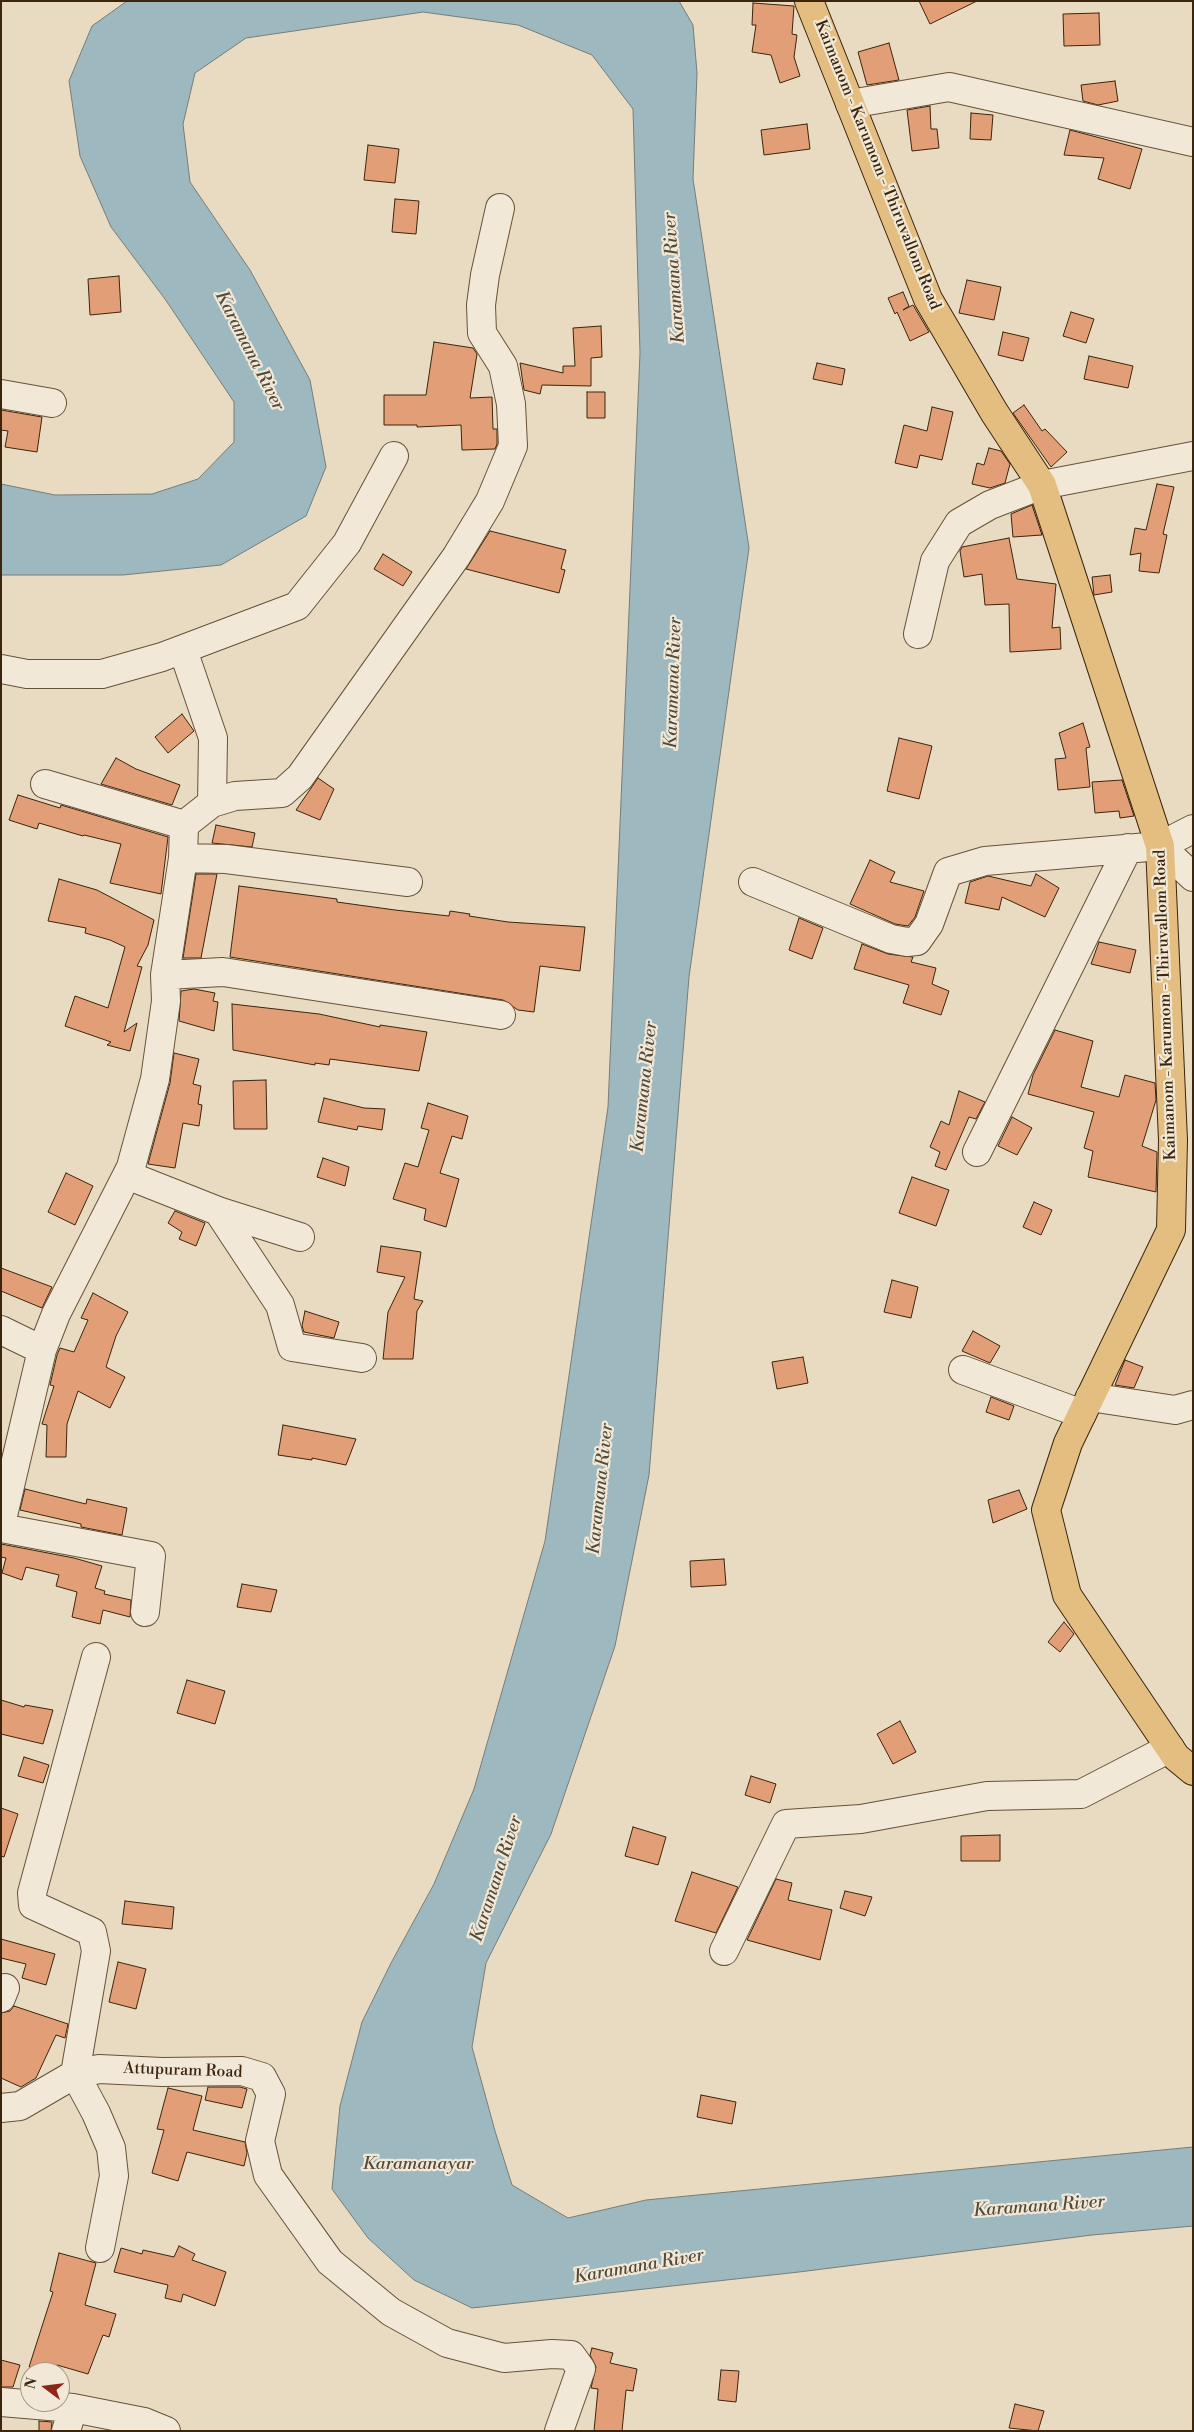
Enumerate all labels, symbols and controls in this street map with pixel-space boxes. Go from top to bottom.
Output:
street label: Kaimanom - Karumom - Thiruvallom Road [810,17,944,313]
water label: Karamana River [660,212,690,344]
water label: Karamana River [209,287,289,415]
water label: Karamana River [661,617,687,749]
street label: Kaimanom - Karumom - Thiruvallom Road [1151,849,1181,1161]
water label: Karamana River [627,1020,663,1154]
water label: Karamana River [583,1422,619,1556]
water label: Karamana River [466,1813,528,1945]
street label: Attupuram Road [123,2059,243,2083]
water label: Karamanayar [362,2154,474,2176]
water label: Karamana River [973,2192,1105,2222]
water label: Karamana River [572,2245,706,2289]
north arrow [20,2362,70,2412]
text: N [21,2376,42,2391]

